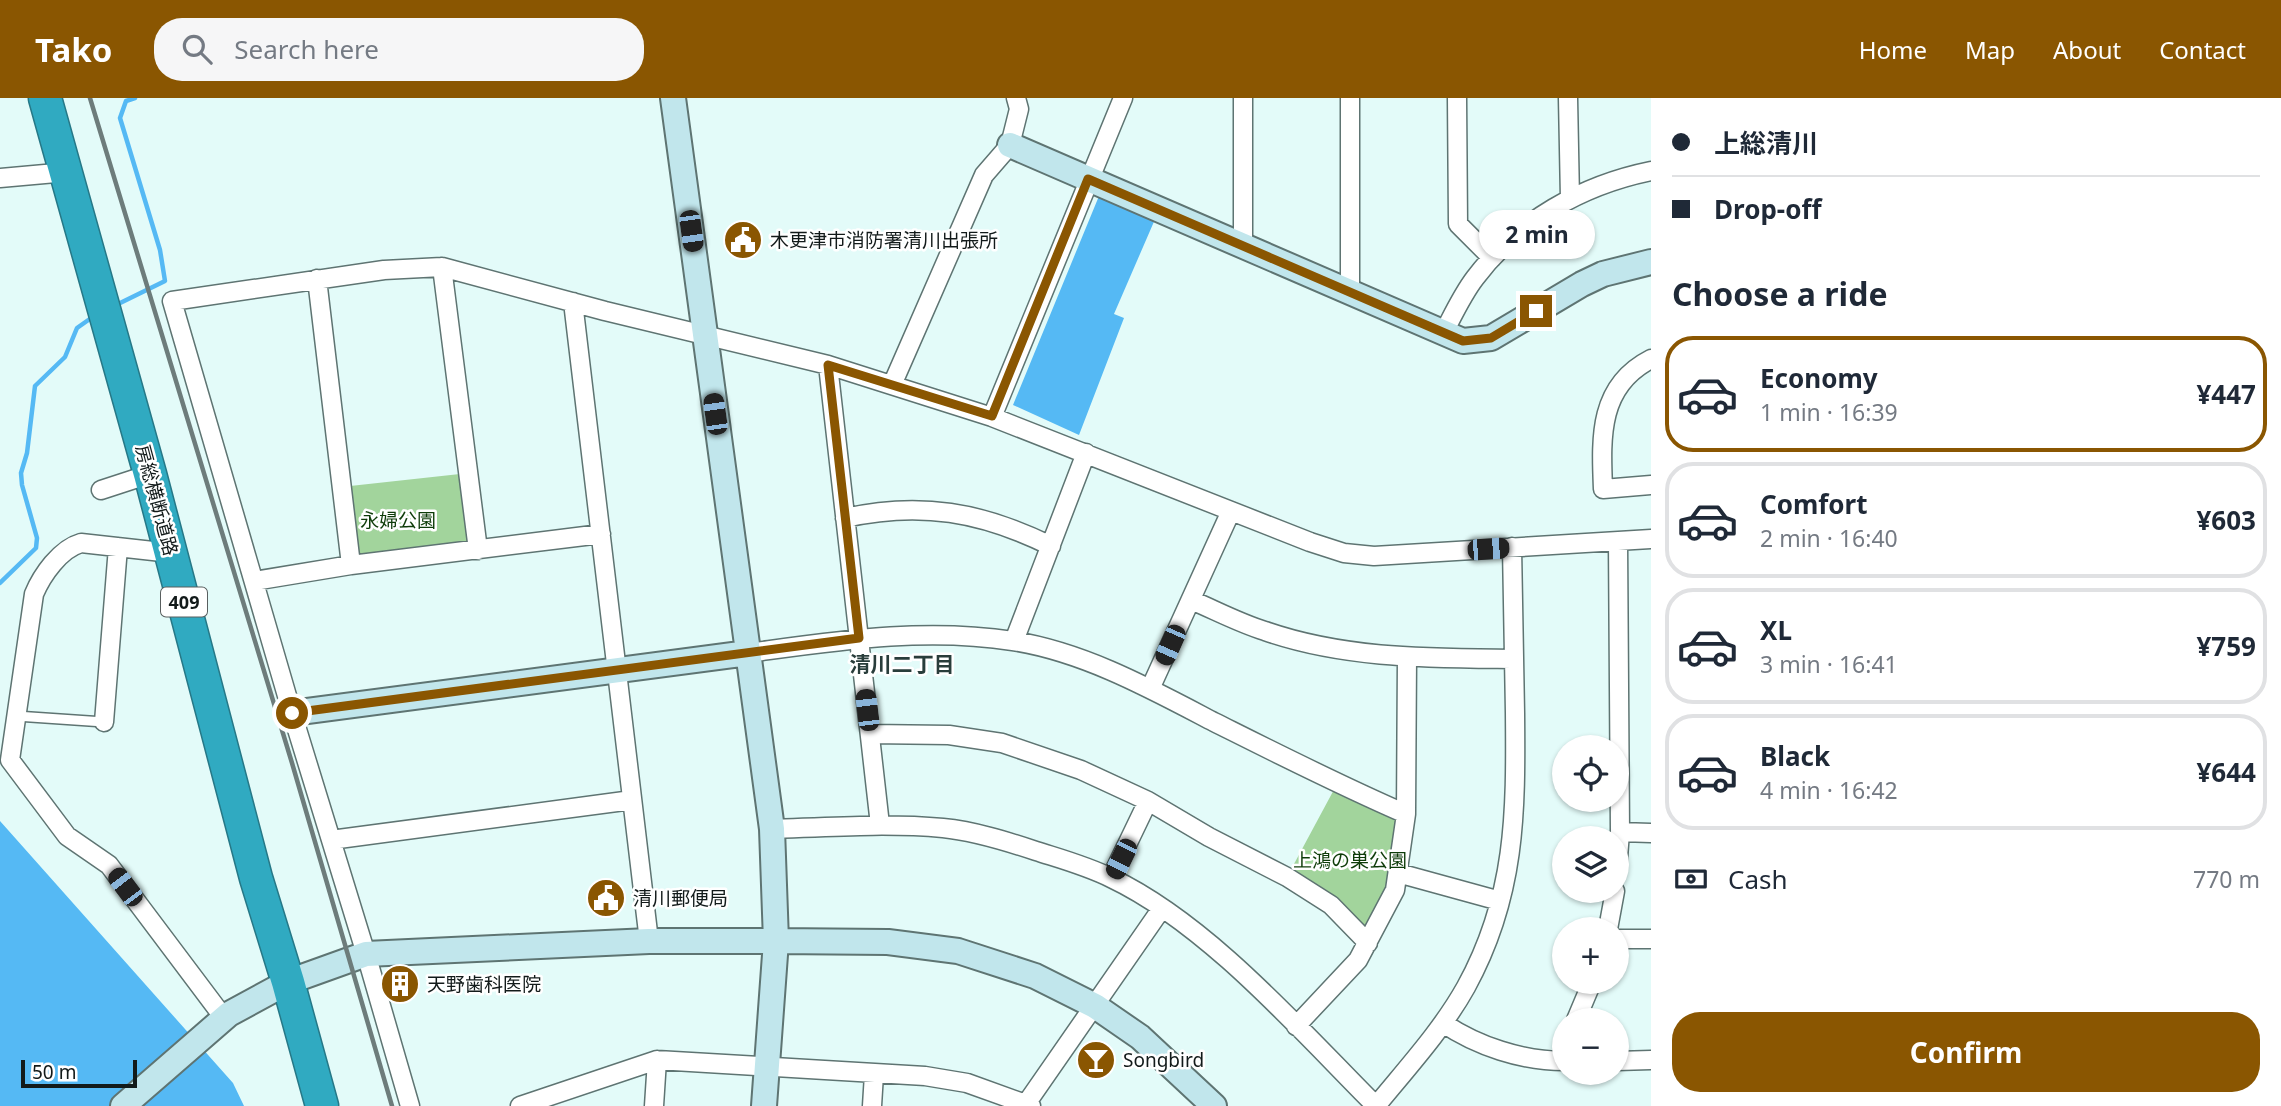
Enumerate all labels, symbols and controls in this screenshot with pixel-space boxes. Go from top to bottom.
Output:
search box [154,18,644,81]
text: Tako [35,27,112,72]
icon: search [178,30,216,68]
text: Search here [234,31,379,67]
text: Home [1859,33,1927,66]
text: Map [1965,33,2015,66]
text: About [2053,33,2121,66]
text: Contact [2159,33,2246,66]
text: 上総清川 [1714,125,1818,161]
text: Drop-off [1714,191,1821,227]
car [678,209,705,253]
callout: 2 min [1478,209,1594,258]
text: 2 min [1505,218,1569,250]
public building icon: 木更津市消防署清川出張所 [722,219,764,261]
place label: 木更津市消防署清川出張所 [770,227,998,253]
text: Choose a ride [1672,272,1888,315]
route end [1520,295,1552,327]
text: Economy [1760,360,1878,396]
icon: car [1676,363,1739,426]
text: ¥447 [2197,376,2256,412]
car [702,392,729,436]
text: 1 min · 16:39 [1760,396,1898,428]
street label: 房総横断道路 [130,442,184,558]
text: Comfort [1760,486,1868,522]
icon: car [1676,489,1739,552]
text: ¥603 [2197,502,2256,538]
park label: 永婦公園 [360,507,436,533]
text: 2 min · 16:40 [1760,522,1898,554]
car [1467,537,1510,561]
road number: 409 [161,588,207,616]
text: XL [1760,612,1792,648]
icon: car [1676,615,1739,678]
car [1152,622,1189,668]
text: ¥759 [2197,628,2256,664]
text: 3 min · 16:41 [1760,648,1898,680]
district label: 清川二丁目 [850,650,955,678]
car [855,688,880,732]
route start [276,697,308,729]
map controls [1552,735,1629,1085]
button: locate [1552,735,1629,812]
text: Black [1760,738,1830,774]
icon: car [1676,741,1739,804]
text: ¥644 [2197,754,2256,790]
text: 4 min · 16:42 [1760,774,1898,806]
button: layers [1552,826,1629,903]
car [1103,836,1140,882]
park label: 上鴻の巣公園 [1293,847,1407,873]
icon: cash [1672,860,1710,898]
text: Cash [1728,861,1788,897]
text: 770 m [2193,863,2260,895]
car [104,864,147,910]
public building icon: 清川郵便局 [585,877,627,919]
place label: 清川郵便局 [633,885,728,911]
button: + [1552,917,1629,994]
building icon: 天野歯科医院 [379,963,421,1005]
place label: 天野歯科医院 [427,971,541,997]
button: − [1552,1008,1629,1085]
button: Confirm [1672,1012,2260,1092]
bar icon: Songbird [1075,1039,1117,1081]
place label: Songbird [1123,1047,1204,1073]
scale bar [21,1057,136,1089]
text: 50 m [32,1059,76,1085]

